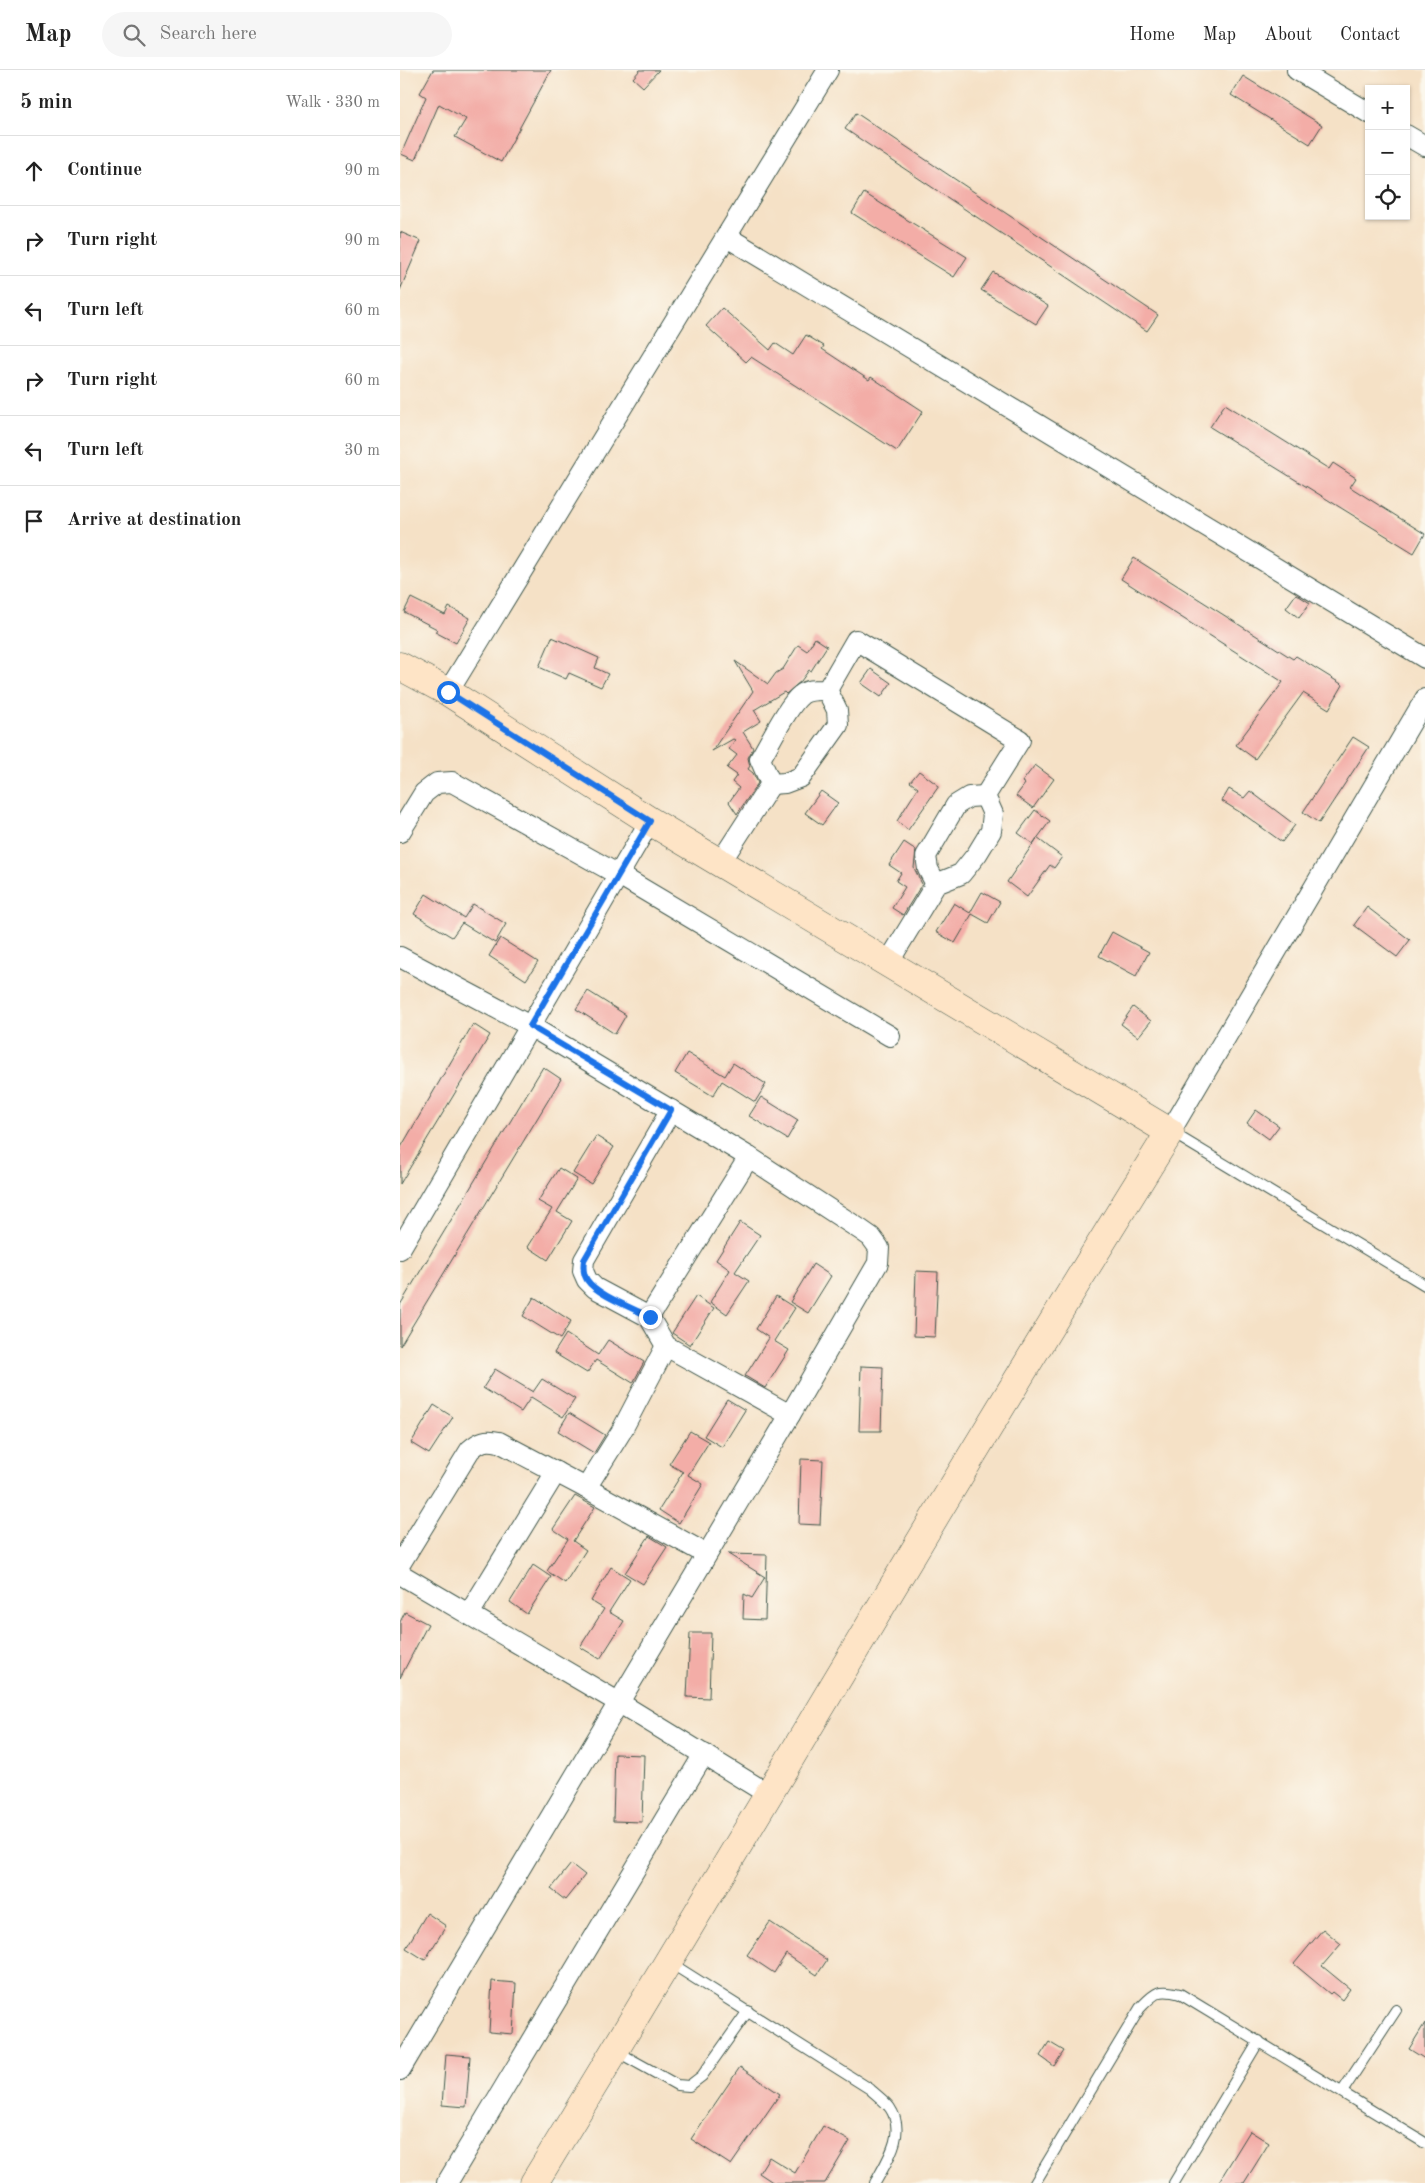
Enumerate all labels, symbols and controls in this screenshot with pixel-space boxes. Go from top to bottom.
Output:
search box [102,12,452,57]
icon: search [120,21,148,49]
text: Map [25,23,72,47]
text: Search here [160,25,257,44]
text: Home [1129,26,1175,44]
text: Map [1203,26,1236,44]
text: About [1264,26,1312,44]
text: Contact [1340,26,1400,44]
map controls [1365,85,1410,220]
button: + [1365,85,1410,130]
text: 5 min [20,92,73,113]
text: Walk · 330 m [285,95,380,111]
button: − [1365,130,1410,175]
icon: ahead [20,157,48,185]
text: Continue [67,161,142,180]
text: 90 m [344,163,380,179]
button: locate [1365,175,1410,220]
icon: right [20,227,48,255]
text: Turn right [67,231,157,250]
text: 90 m [344,233,380,249]
icon: left [20,297,48,325]
text: Turn left [67,301,144,320]
text: 60 m [344,303,380,319]
icon: right [20,367,48,395]
text: Turn right [67,371,157,390]
text: 60 m [344,373,380,389]
icon: left [20,437,48,465]
text: Turn left [67,441,144,460]
text: 30 m [344,443,380,459]
icon: arrive [20,507,48,535]
text: Arrive at destination [67,511,241,530]
route start [437,681,460,704]
route end [639,1306,662,1329]

